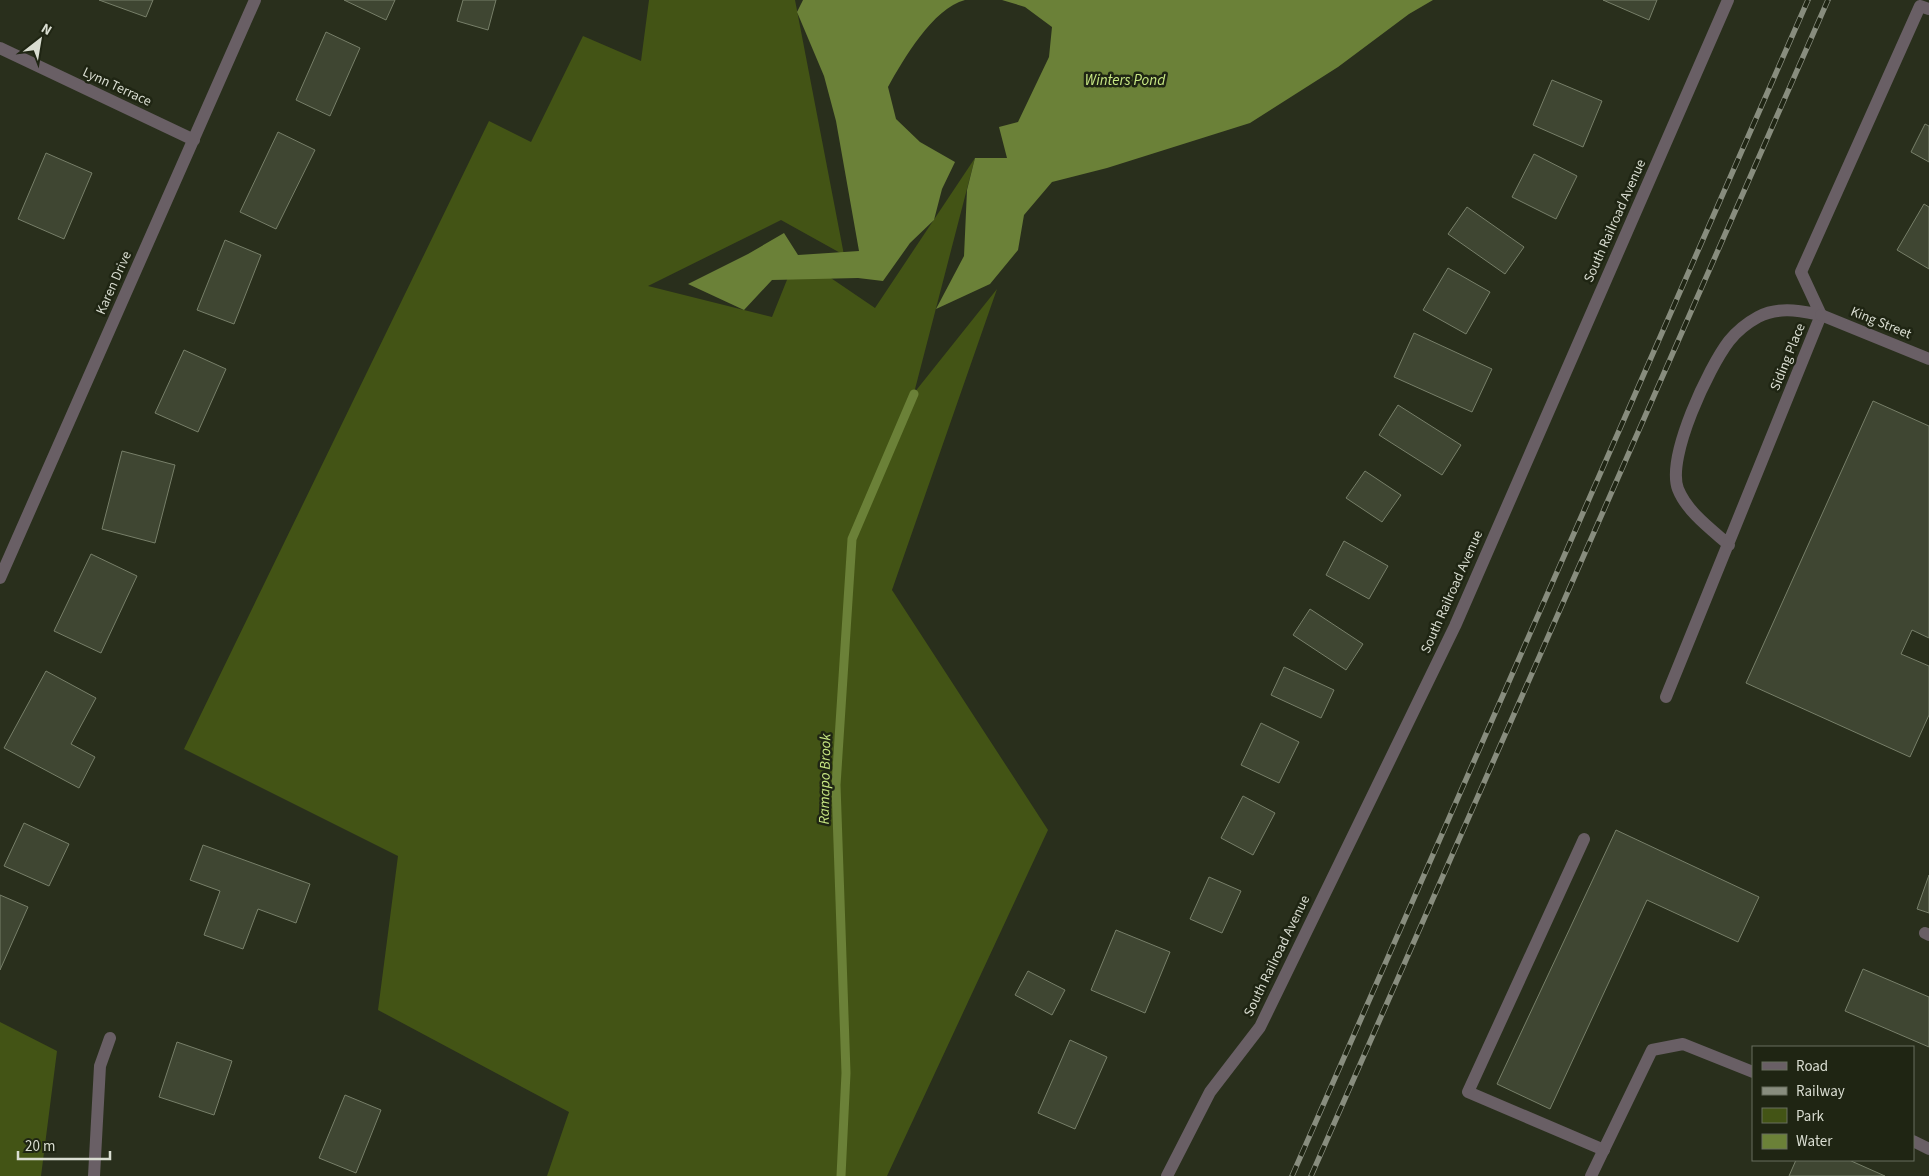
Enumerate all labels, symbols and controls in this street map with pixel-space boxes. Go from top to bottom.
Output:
north arrow [15,15,65,65]
text: N [37,19,55,41]
street label: Lynn Terrace [79,62,155,112]
water label: Winters Pond [1085,70,1166,91]
street label: South Railroad Avenue [1579,156,1651,286]
street label: Karen Drive [91,248,137,318]
street label: King Street [1848,302,1915,344]
street label: Siding Place [1765,320,1811,394]
street label: South Railroad Avenue [1416,527,1488,657]
water label: Ramapo Brook [814,732,836,825]
street label: South Railroad Avenue [1239,892,1315,1020]
legend [1752,1046,1914,1161]
text: Road [1796,1056,1828,1077]
text: Railway [1796,1081,1845,1102]
text: Park [1796,1106,1825,1127]
scale bar [18,1128,110,1160]
text: Water [1796,1131,1833,1152]
text: 20 m [25,1136,55,1157]

